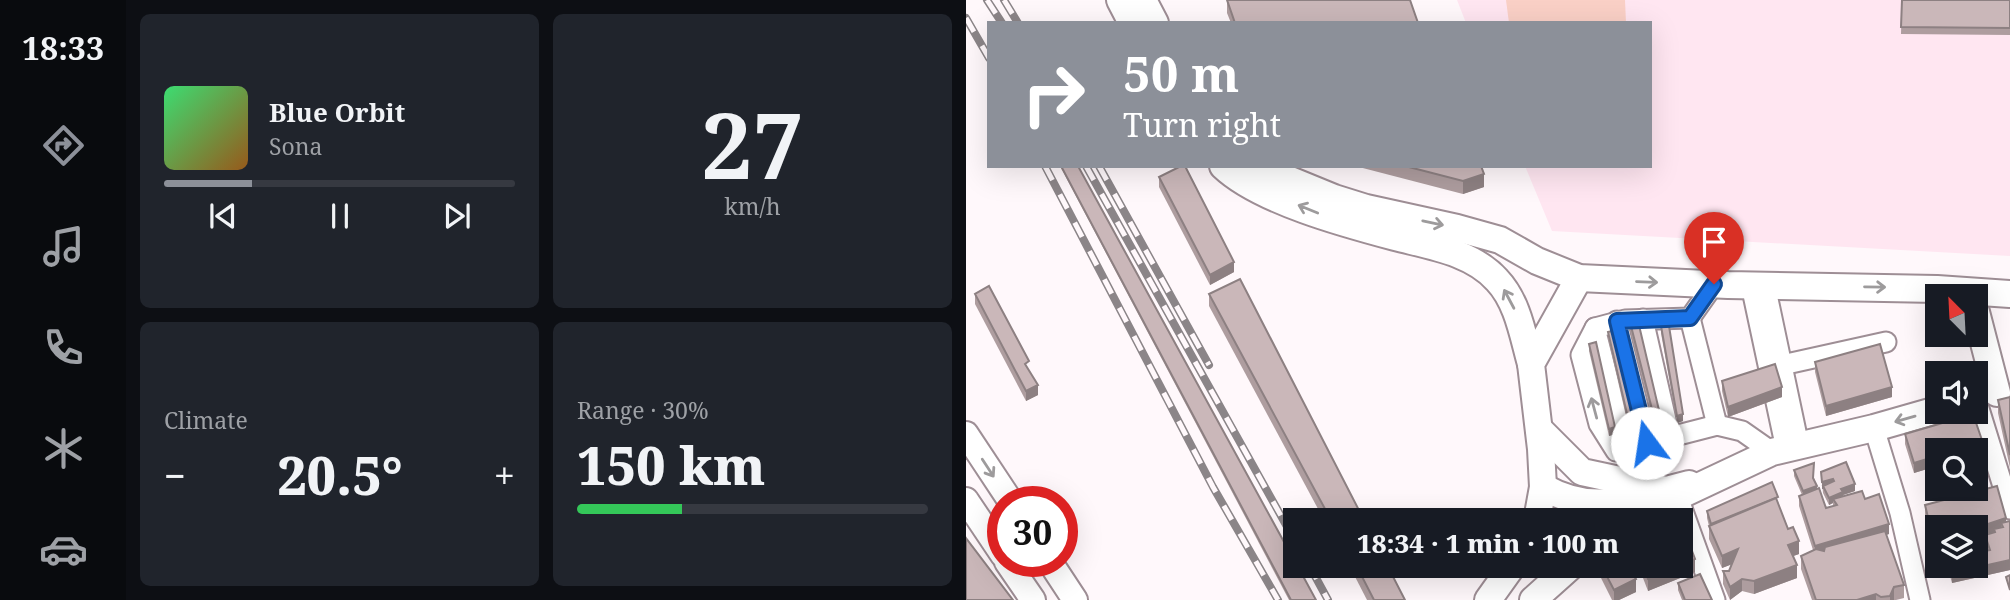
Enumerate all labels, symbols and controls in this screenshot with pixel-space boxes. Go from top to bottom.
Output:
text: 18:33 [22,26,104,69]
text: 50 m [1123,40,1239,106]
icon: right [1008,49,1099,140]
text: 27 [701,82,804,206]
text: Blue Orbit [269,94,405,130]
text: Turn right [1123,103,1281,146]
icon: directions [39,121,88,170]
text: Sona [269,130,323,162]
text: km/h [724,190,781,222]
icon: previous [204,197,242,235]
icon: pause [321,197,359,235]
icon: next [438,197,476,235]
one-way arrow [1297,202,1319,215]
pin [1684,212,1744,284]
one-way arrow [1421,216,1444,230]
icon: music [39,222,88,271]
icon: arrive [1695,223,1733,261]
one-way arrow [1636,275,1659,288]
one-way arrow [1863,281,1886,294]
north arrow [1925,284,1988,346]
map controls [1925,284,1988,578]
one-way arrow [1502,290,1516,310]
icon: phone [39,323,88,372]
button: sound [1925,361,1988,424]
text: Range · 30% [577,394,709,426]
one-way arrow [1587,397,1600,420]
text: Climate [164,404,248,436]
position arrow [1610,406,1684,480]
one-way arrow [1895,414,1917,427]
icon: climate [39,424,88,473]
text: 150 km [577,429,765,500]
button: search [1925,438,1988,501]
text: 20.5° [277,439,403,510]
text: − [164,449,186,501]
text: + [494,449,515,501]
one-way arrow [981,458,996,477]
speed limit sign: 30 [987,486,1078,577]
button: layers [1925,515,1988,578]
icon: car [39,525,88,574]
text: 18:34 · 1 min · 100 m [1357,525,1619,561]

